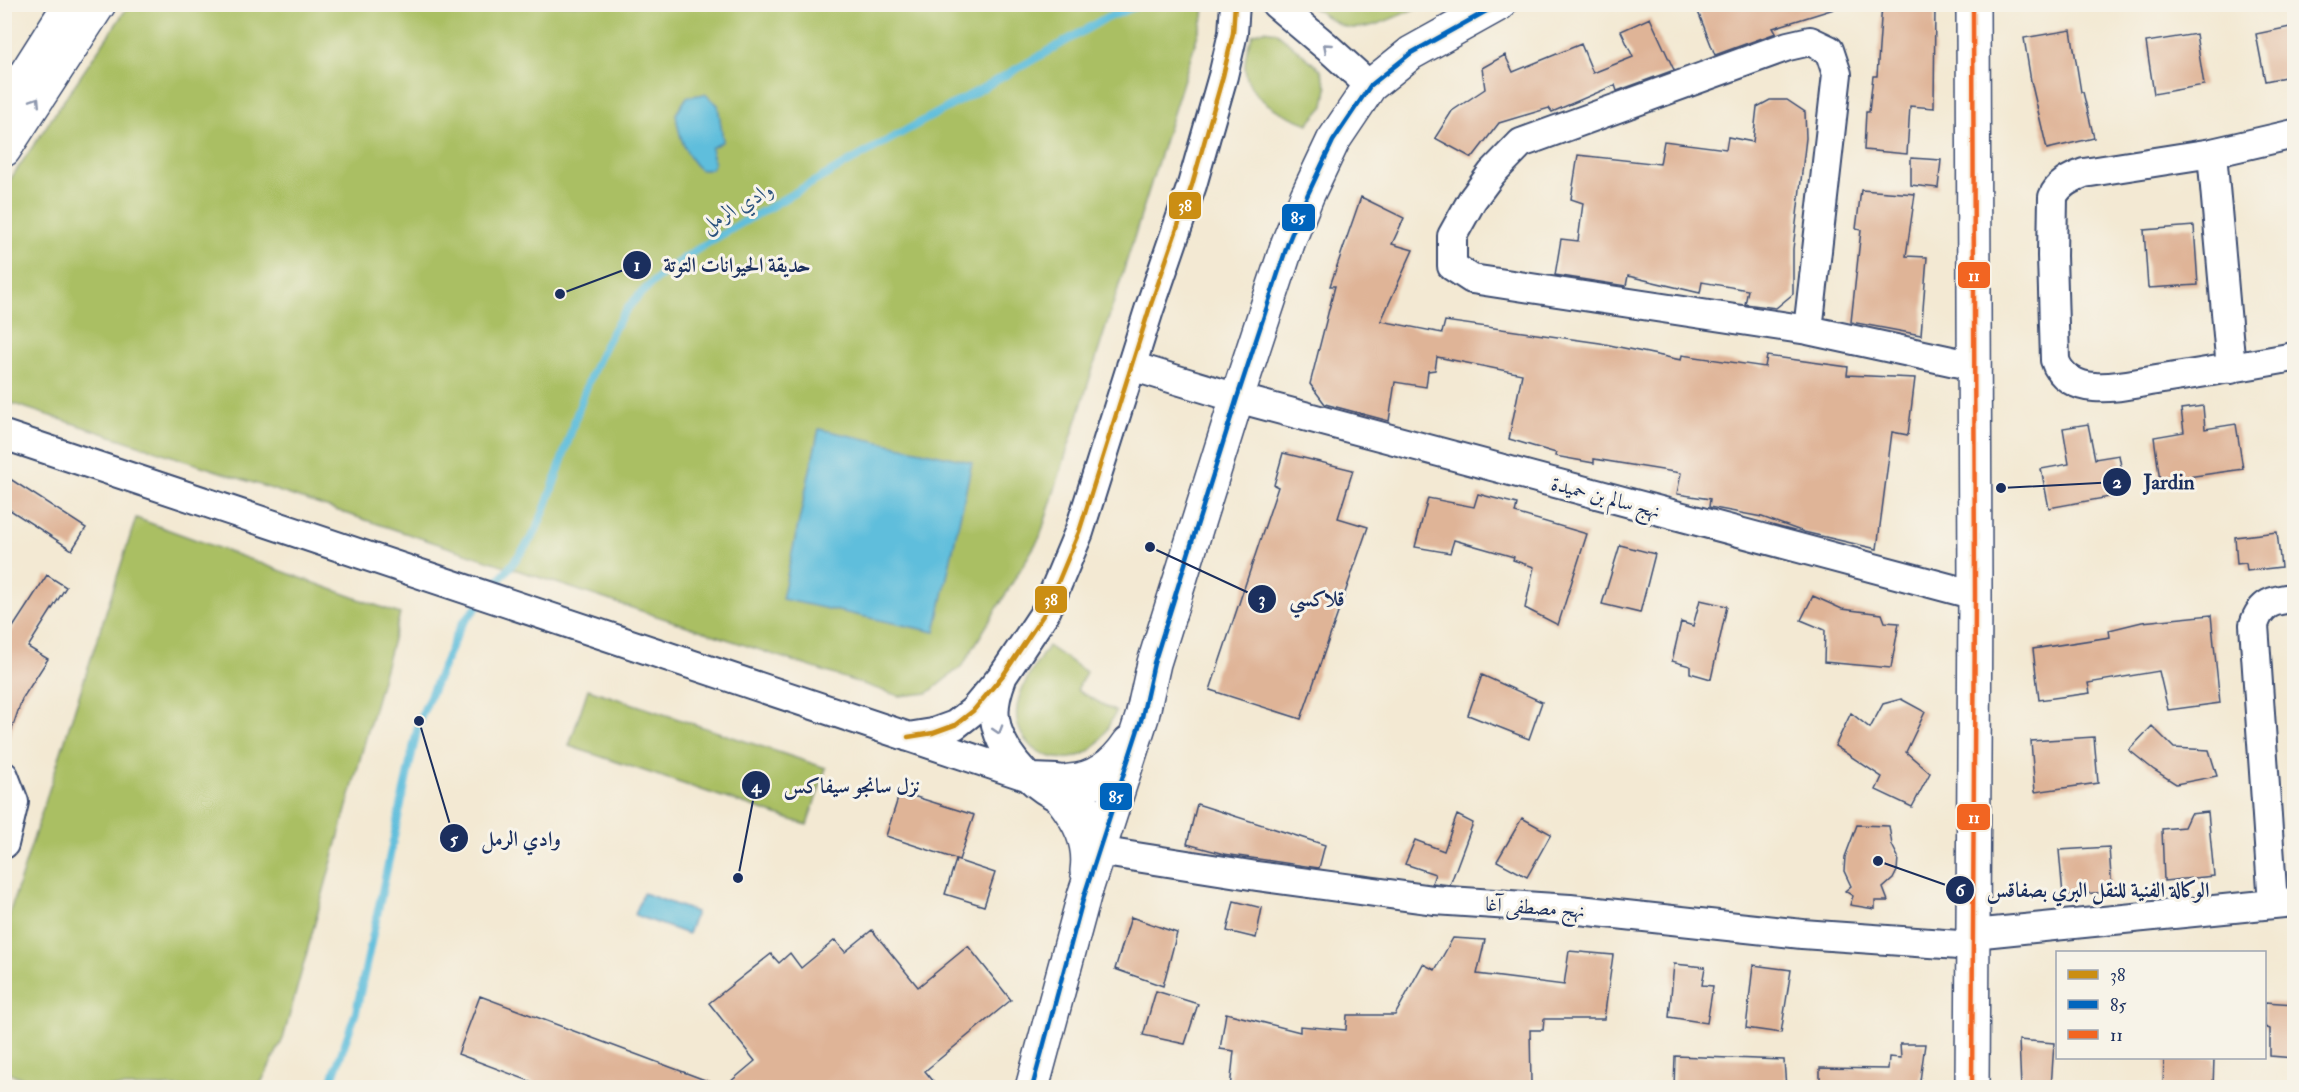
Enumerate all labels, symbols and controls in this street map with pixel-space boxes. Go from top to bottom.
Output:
one-way arrow [1323,43,1334,54]
one-way arrow [29,96,40,107]
water label: وادي الرمل [696,176,780,241]
line badge: 38 [1168,191,1202,220]
text: 38 [1178,196,1192,216]
line badge: 85 [1281,203,1316,232]
text: 85 [1291,208,1306,228]
callout: حديقة الحيوانات التوتة [622,245,823,284]
text: حديقة الحيوانات التوتة [664,252,811,279]
text: 1 [634,254,640,277]
line badge: 11 [1957,261,1991,289]
text: 11 [1968,266,1980,286]
callout: Jardin [2102,462,2207,501]
text: Jardin [2142,469,2195,496]
street label: نهج سالم بن حميدة [1547,471,1663,529]
text: 2 [2112,471,2122,494]
callout: قلاكسي [1247,580,1357,619]
line badge: 38 [1034,585,1068,614]
text: قلاكسي [1289,586,1345,619]
text: 3 [1259,588,1266,611]
text: 38 [1044,590,1058,610]
one-way arrow [991,724,1003,735]
callout: نزل سانجو سيفاكس [741,766,932,805]
text: نزل سانجو سيفاكس [784,773,920,800]
text: 4 [750,775,762,798]
line badge: 85 [1099,782,1133,811]
text: 85 [1109,787,1124,807]
line badge: 11 [1956,803,1991,831]
text: 11 [1968,808,1980,828]
callout: وادي الرمل [439,819,573,858]
text: وادي الرمل [481,826,561,856]
text: 5 [450,828,459,851]
callout: الوكالة الفنية للنقل البري بصفاقس [1945,870,2222,909]
text: الوكالة الفنية للنقل البري بصفاقس [1986,877,2210,907]
text: 6 [1955,879,1966,902]
street label: نهج مصطفى آغا [1484,892,1586,928]
legend [2056,951,2266,1059]
text: 38 [2110,964,2125,987]
text: 85 [2110,994,2126,1017]
text: 11 [2110,1024,2123,1047]

